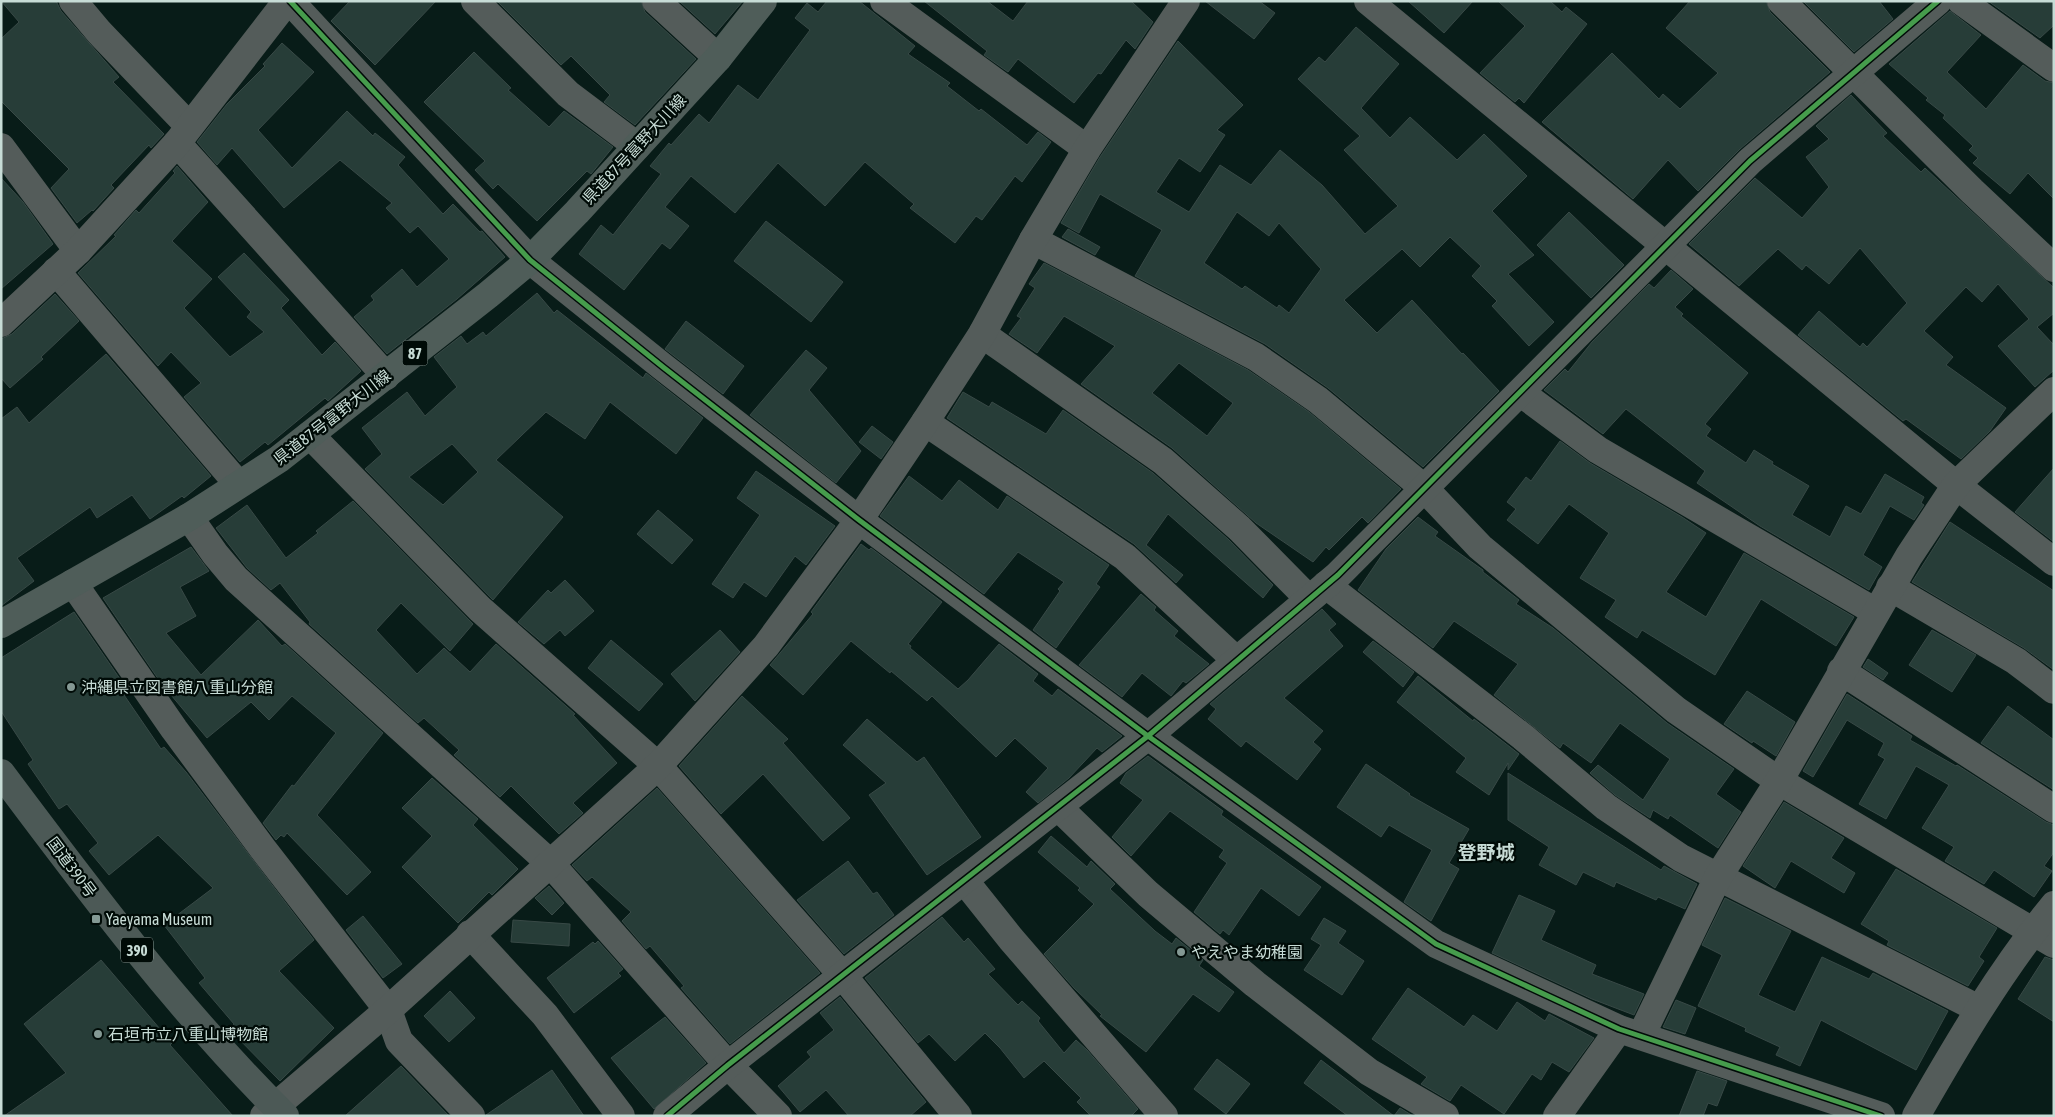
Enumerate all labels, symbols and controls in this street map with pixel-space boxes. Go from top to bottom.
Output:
street label: 県道87号富野大川線 [579,91,689,207]
road number: 87 [402,340,428,366]
street label: 県道87号富野大川線 [270,366,394,468]
place label: 沖縄県立図書館八重山分館 [81,678,273,696]
marker: 沖縄県立図書館八重山分館 [65,681,77,693]
street label: 国道390号 [44,833,100,901]
district label: 登野城 [1457,841,1515,863]
place label: Yaeyama Museum [106,910,212,929]
marker: Yaeyama Museum [90,913,102,925]
road number: 390 [121,938,153,962]
place label: やえやま幼稚園 [1191,943,1303,961]
marker: やえやま幼稚園 [1175,946,1187,958]
place label: 石垣市立八重山博物館 [108,1025,268,1043]
marker: 石垣市立八重山博物館 [92,1028,104,1040]

